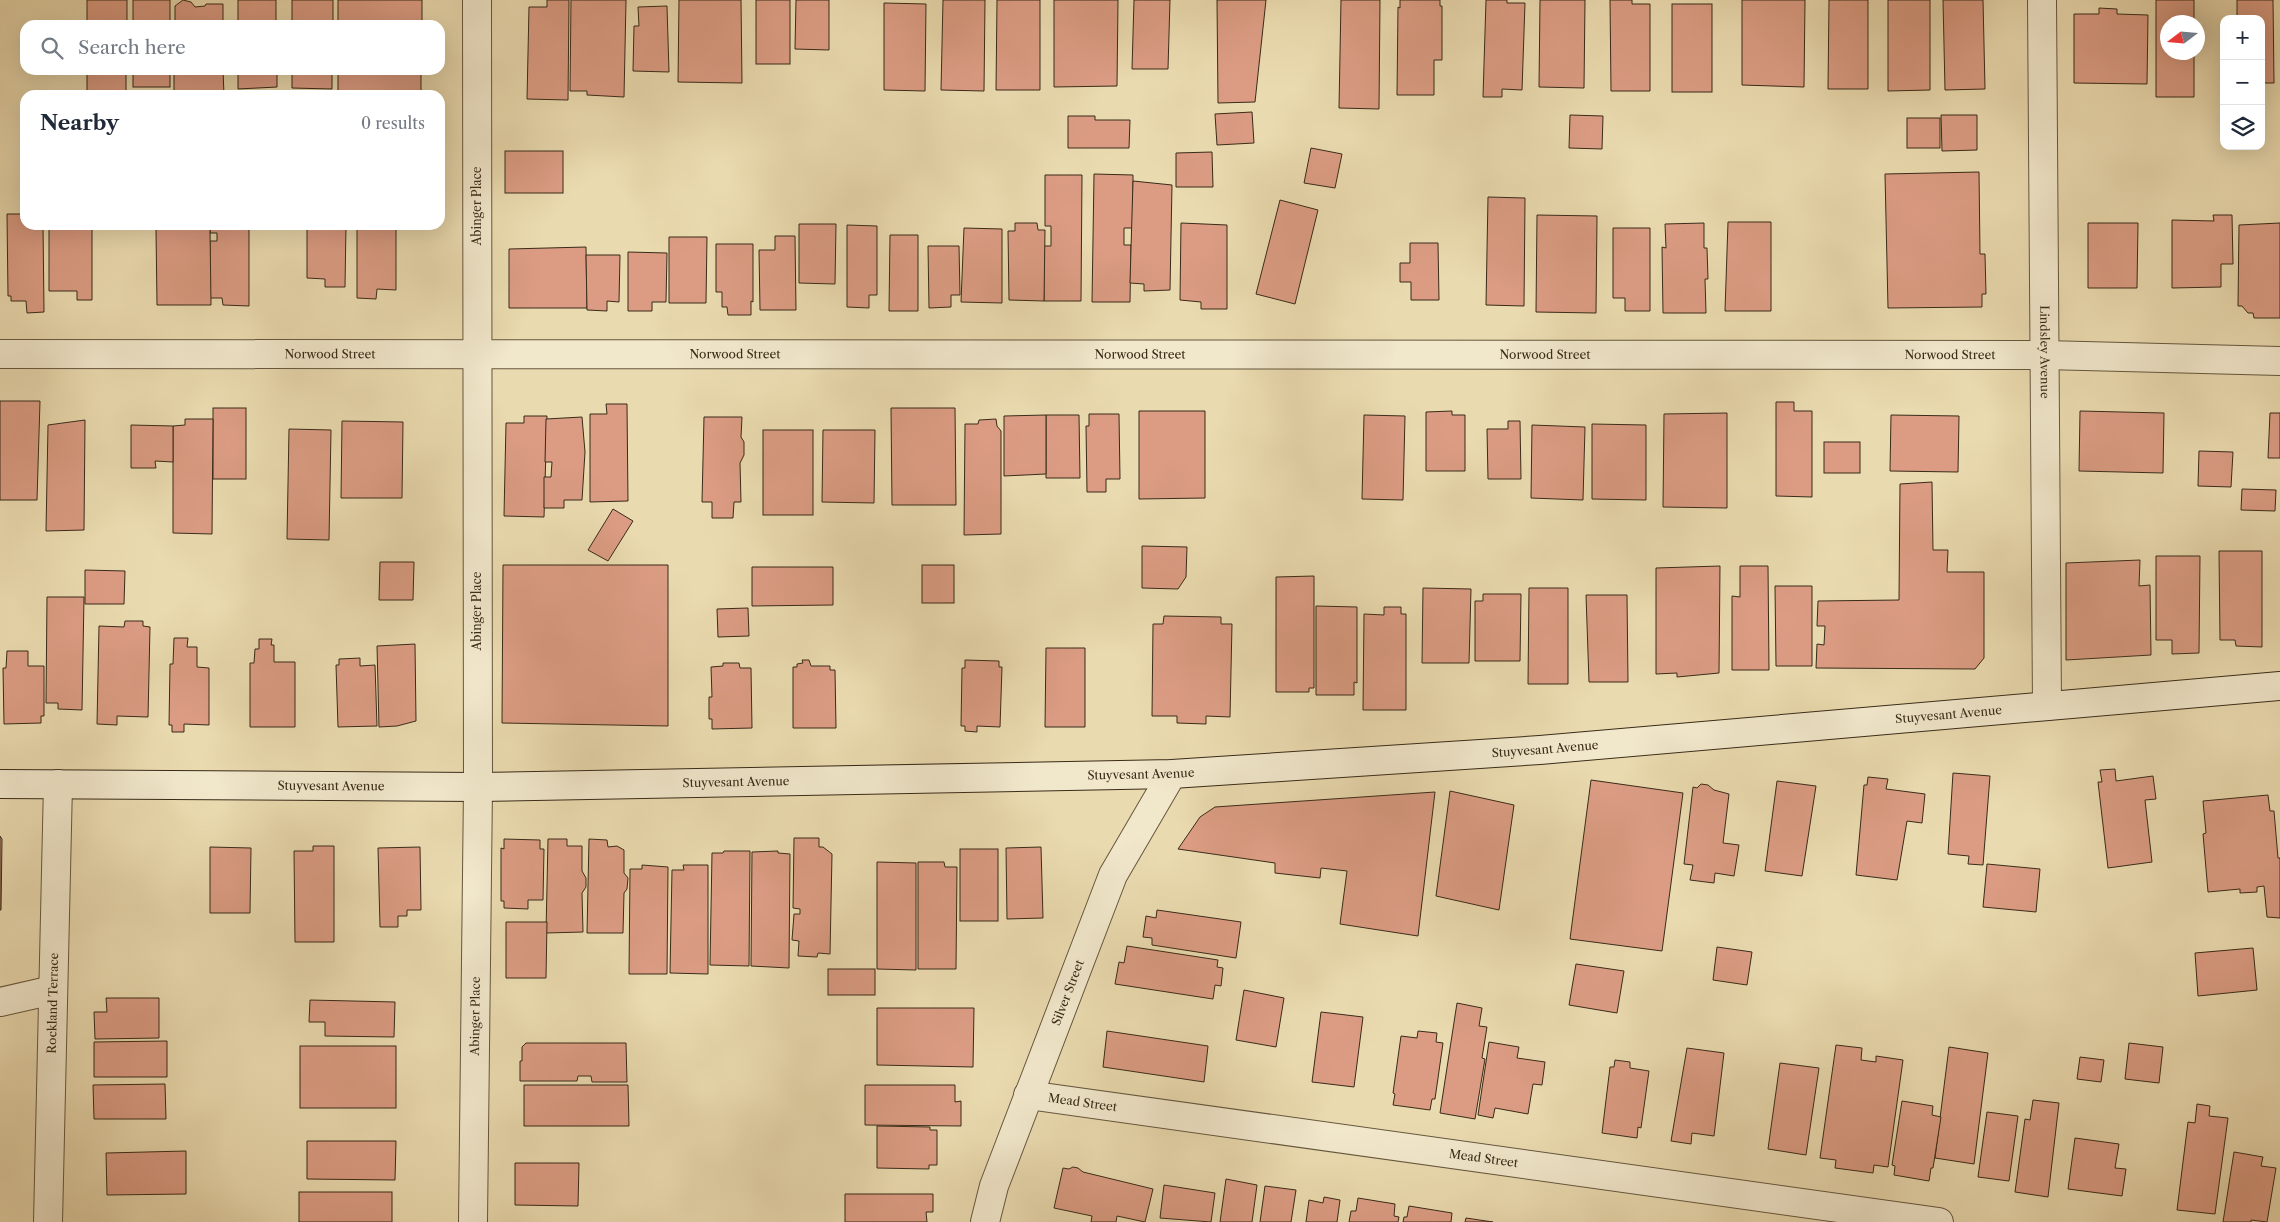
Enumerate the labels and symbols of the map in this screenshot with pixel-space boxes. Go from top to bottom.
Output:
north arrow [2160,15,2205,60]
street label: Abinger Place [469,166,484,247]
street label: Lindsley Avenue [2037,305,2053,399]
street label: Norwood Street [285,346,376,361]
street label: Norwood Street [690,346,781,361]
street label: Norwood Street [1095,347,1186,362]
street label: Norwood Street [1500,347,1591,362]
street label: Norwood Street [1905,347,1996,362]
street label: Abinger Place [469,571,484,652]
street label: Stuyvesant Avenue [1895,702,2003,726]
street label: Stuyvesant Avenue [1491,737,1599,760]
street label: Stuyvesant Avenue [1087,765,1195,783]
street label: Stuyvesant Avenue [682,773,790,790]
street label: Stuyvesant Avenue [277,778,385,793]
street label: Rockland Terrace [44,952,61,1054]
street label: Silver Street [1048,957,1087,1028]
street label: Abinger Place [467,976,483,1057]
street label: Mead Street [1047,1090,1119,1114]
street label: Mead Street [1448,1146,1520,1170]

